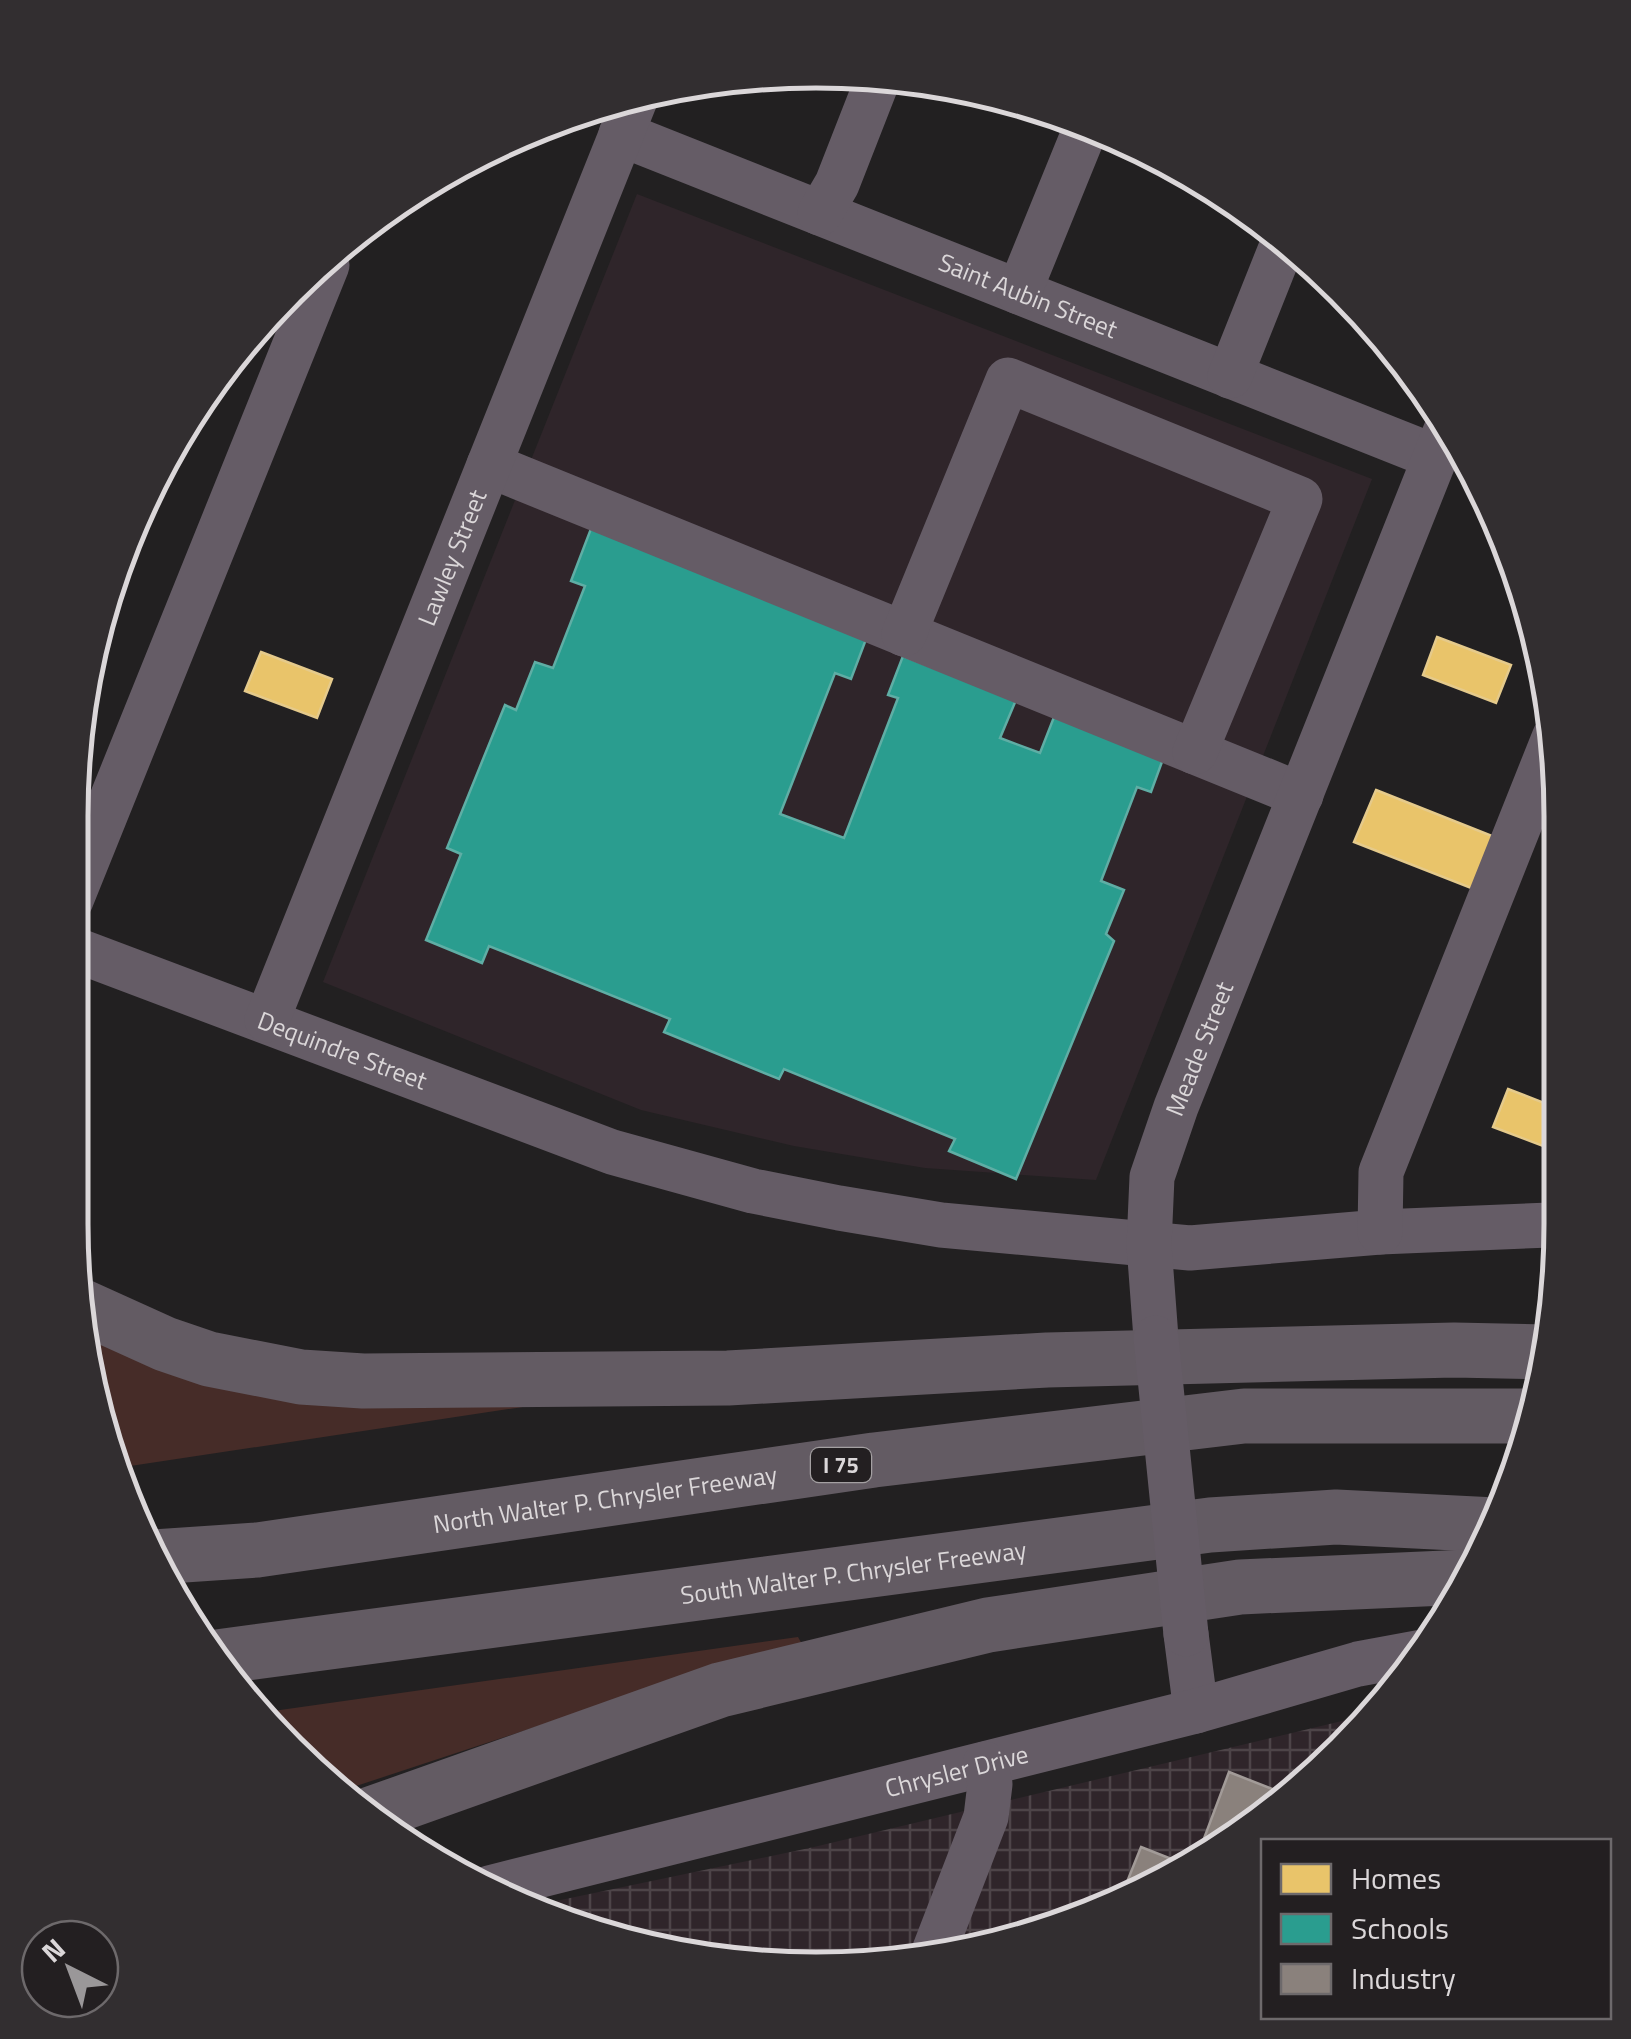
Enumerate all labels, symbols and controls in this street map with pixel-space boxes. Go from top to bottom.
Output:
street label: Saint Aubin Street [933,243,1123,348]
street label: Lawley Street [408,484,496,631]
street label: Meade Street [1155,976,1243,1122]
street label: Dequindre Street [252,1001,433,1100]
road number: I 75 [811,1448,871,1482]
street label: North Walter P. Chrysler Freeway [431,1455,780,1543]
street label: South Walter P. Chrysler Freeway [678,1531,1029,1614]
street label: Chrysler Drive [881,1735,1032,1807]
legend [1261,1839,1611,2019]
text: Homes [1351,1855,1441,1901]
text: Schools [1351,1905,1449,1951]
north arrow [20,1919,120,2019]
text: N [31,1928,75,1973]
text: Industry [1351,1955,1456,2001]

